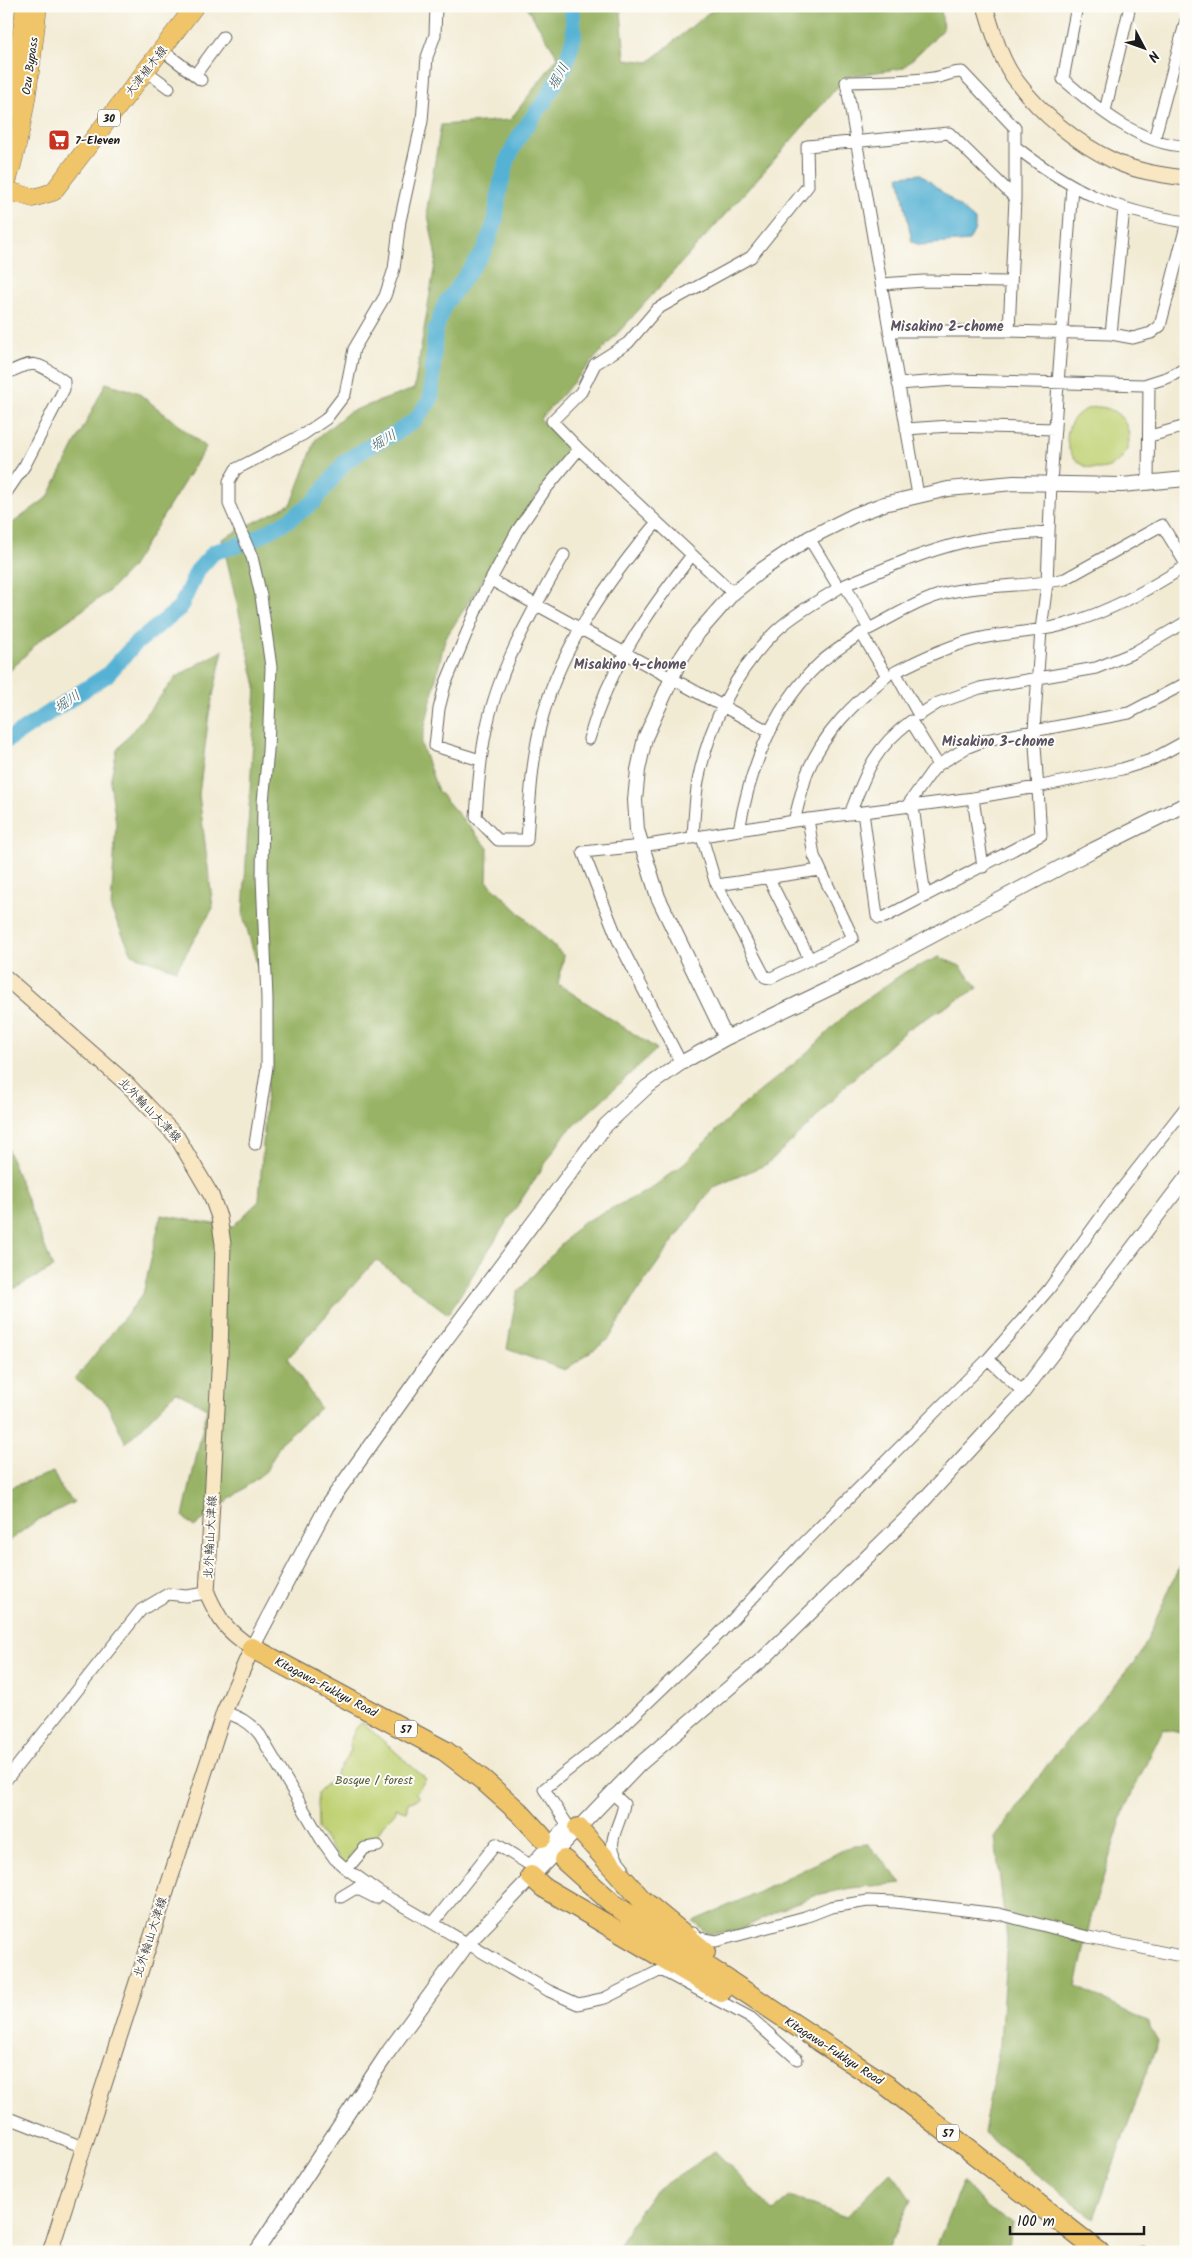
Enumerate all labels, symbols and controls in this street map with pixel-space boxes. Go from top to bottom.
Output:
north arrow [1120,22,1170,72]
street label: Ozu Bypass [17,36,44,96]
street label: 大津植木線 [120,42,172,101]
text: N [1142,45,1164,67]
water label: 堀川 [542,59,575,94]
road number: 30 [98,110,120,126]
supermarket icon: 7-Eleven [47,128,71,152]
place label: 7-Eleven [75,131,121,150]
district label: Misakino 2-chome [891,316,1004,338]
water label: 堀川 [366,424,401,457]
district label: Misakino 4-chome [574,654,686,676]
water label: 堀川 [50,685,85,719]
district label: Misakino 3-chome [942,731,1054,753]
street label: 北外輪山大津線 [114,1074,186,1147]
street label: 北外輪山大津線 [199,1495,222,1579]
street label: Kitagawa-Fukkyu Road [271,1652,382,1723]
road number: 57 [395,1720,417,1738]
park label: Bosque / forest [335,1771,413,1790]
street label: 北外輪山大津線 [128,1894,172,1980]
street label: Kitagawa-Fukkyu Road [781,2012,888,2091]
road number: 57 [937,2124,959,2142]
scale bar [1010,2203,1143,2235]
text: 100 m [1017,2210,1055,2234]

